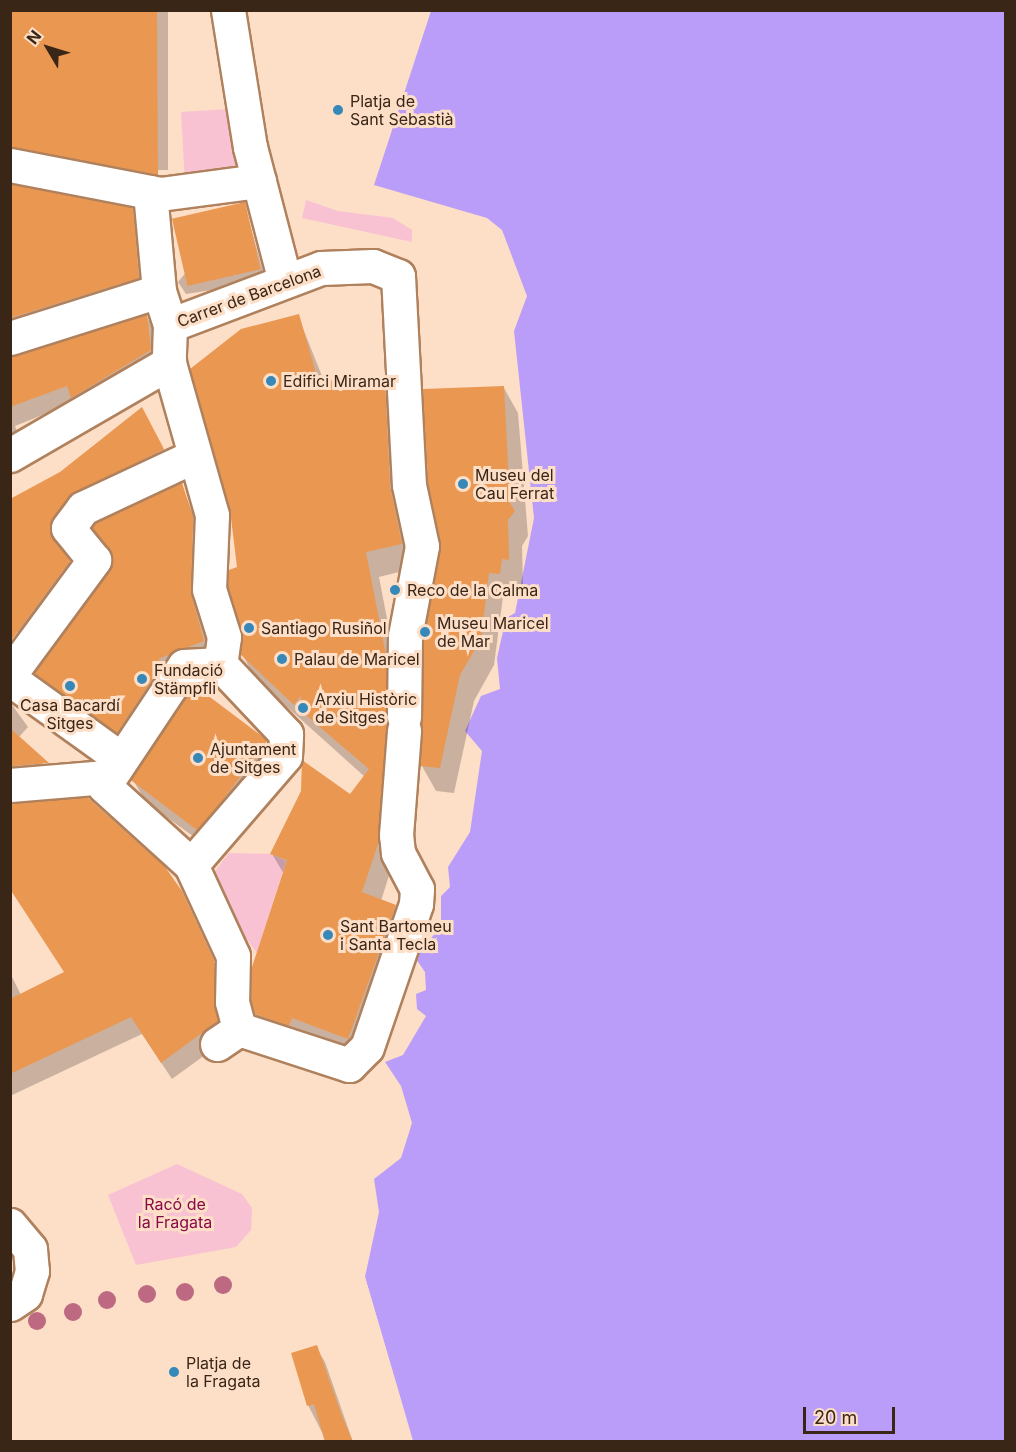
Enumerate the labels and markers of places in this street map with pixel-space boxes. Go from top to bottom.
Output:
place label: Platja de Sant Sebastià [350,91,454,129]
marker: Platja de Sant Sebastià [331,103,345,117]
place label: Edifici Miramar [283,371,396,391]
marker: Edifici Miramar [264,374,278,388]
place label: Museu del Cau Ferrat [475,465,554,503]
marker: Museu del Cau Ferrat [456,477,470,491]
place label: Reco de la Calma [407,580,538,600]
marker: Reco de la Calma [388,583,402,597]
place label: Museu Maricel de Mar [437,613,549,651]
place label: Santiago Rusiñol [261,618,387,638]
marker: Santiago Rusiñol [242,621,256,635]
marker: Museu Maricel de Mar [418,625,432,639]
place label: Palau de Maricel [294,649,420,669]
marker: Palau de Maricel [275,652,289,666]
place label: Fundació Stämpfli [154,660,223,698]
marker: Fundació Stämpfli [135,672,149,686]
marker: Casa Bacardí Sitges [63,679,77,693]
place label: Arxiu Històric de Sitges [315,689,417,727]
place label: Casa Bacardí Sitges [20,695,120,733]
marker: Arxiu Històric de Sitges [296,701,310,715]
place label: Ajuntament de Sitges [210,739,296,777]
marker: Ajuntament de Sitges [191,751,205,765]
place label: Sant Bartomeu i Santa Tecla [340,916,452,954]
marker: Sant Bartomeu i Santa Tecla [321,928,335,942]
place label: Platja de la Fragata [186,1353,260,1391]
marker: Platja de la Fragata [167,1365,181,1379]

